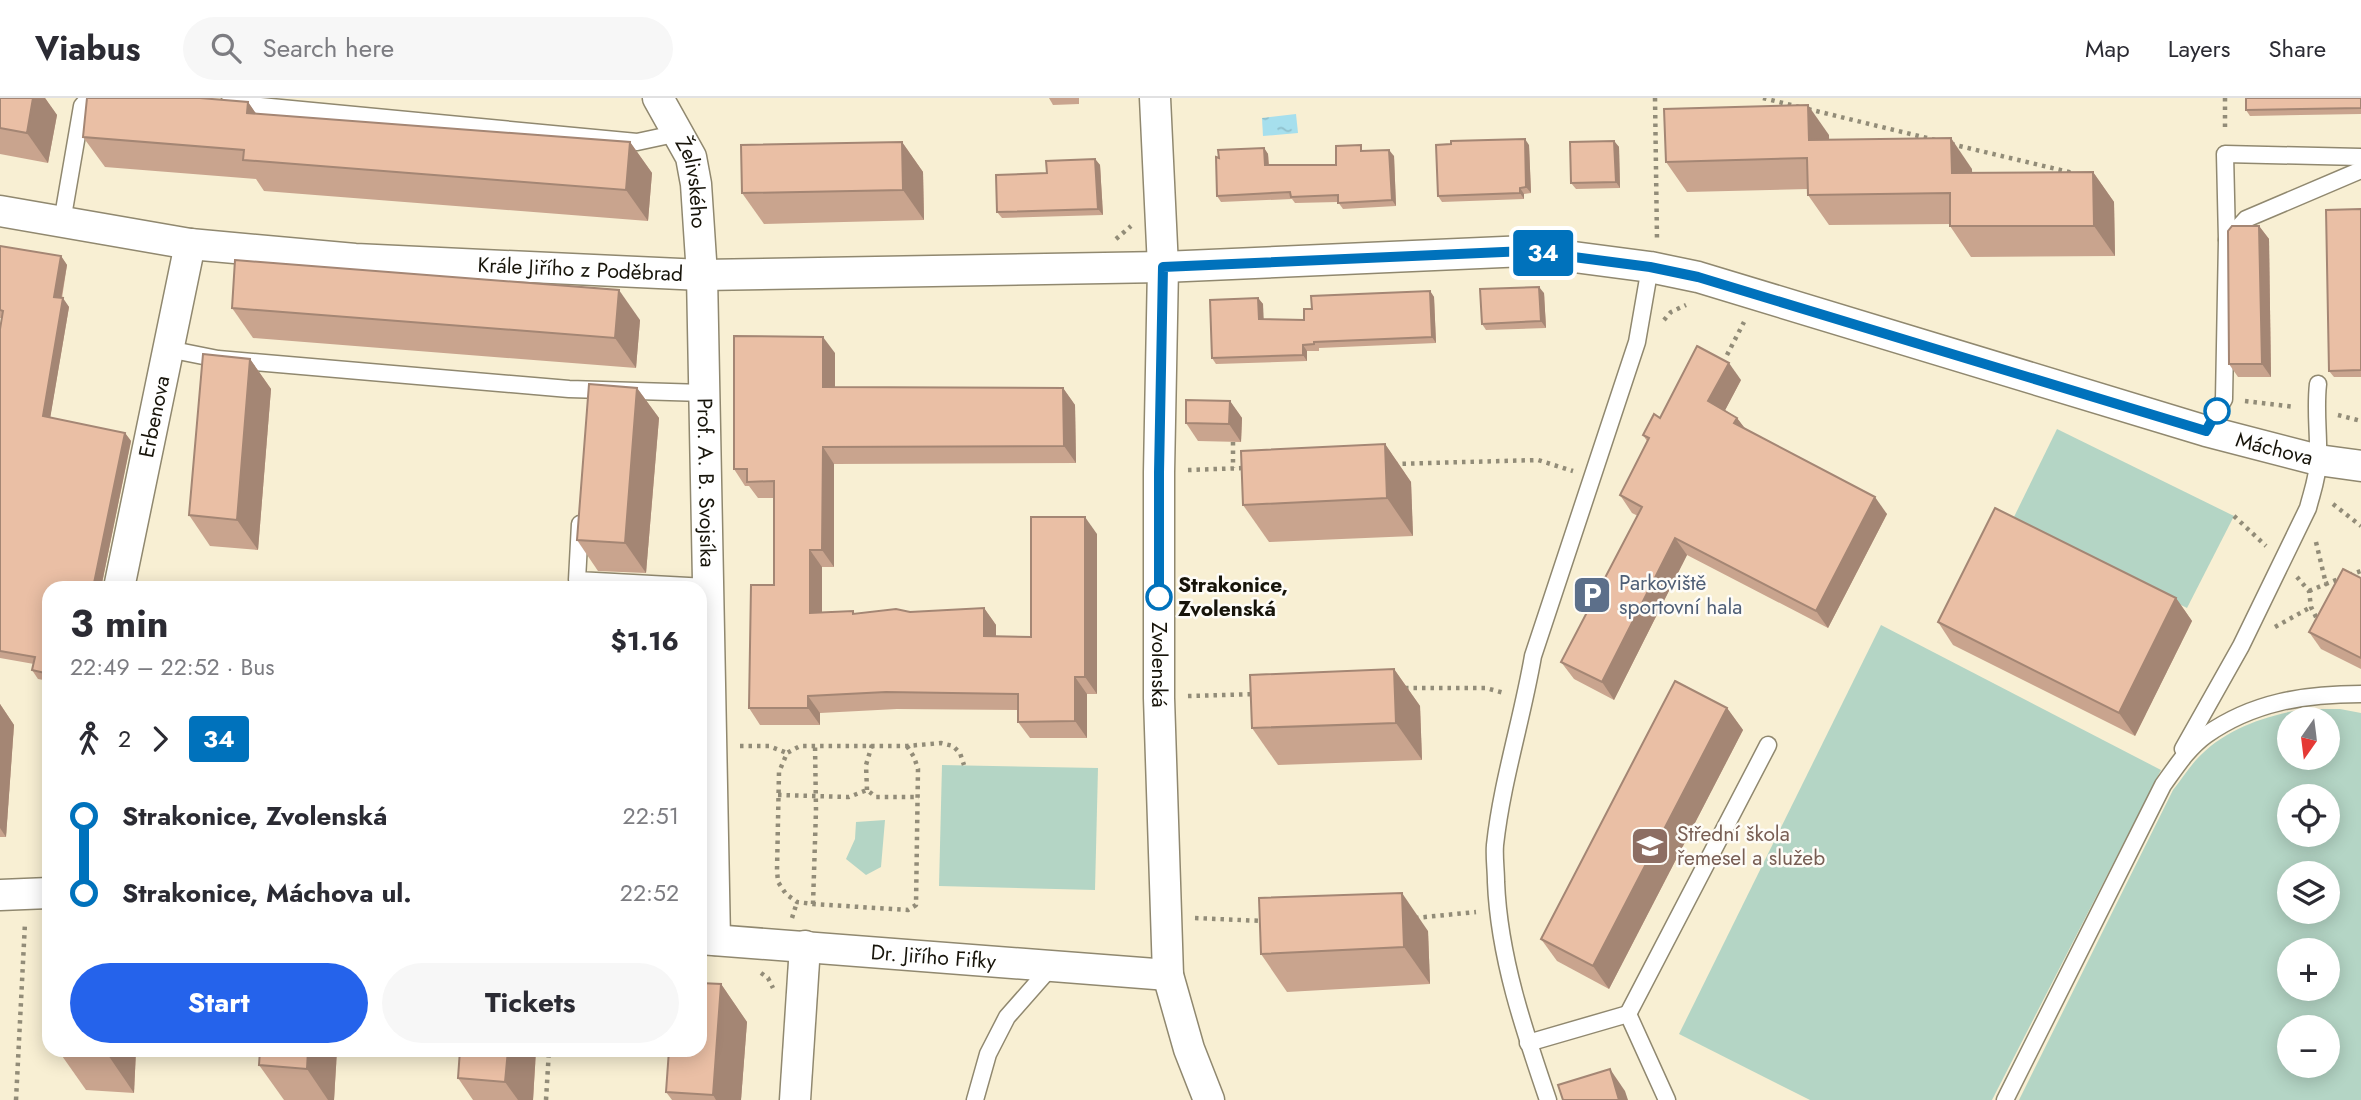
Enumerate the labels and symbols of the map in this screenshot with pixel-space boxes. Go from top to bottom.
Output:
street label: Želivského [668,131,714,229]
line badge: 34 [1512,230,1574,276]
street label: Krále Jiřího z Poděbrad [477,250,684,289]
street label: Erbenova [131,373,177,460]
street label: Prof. A. B. Svojsíka [689,398,723,568]
unlabelled marker [2204,398,2230,424]
street label: Máchova [2233,424,2316,473]
place label: Parkoviště sportovní hala [1619,568,1742,622]
place label: Strakonice, Zvolenská [1178,570,1288,624]
parking icon: Parkoviště sportovní hala [1571,574,1613,616]
marker: Strakonice, Zvolenská [1146,584,1172,610]
street label: Zvolenská [1144,622,1174,708]
north arrow [2277,707,2340,770]
place label: Střední škola řemesel a služeb [1677,819,1825,873]
school or university icon: Střední škola řemesel a služeb [1629,825,1671,867]
street label: Dr. Jiřího Fifky [870,937,998,977]

